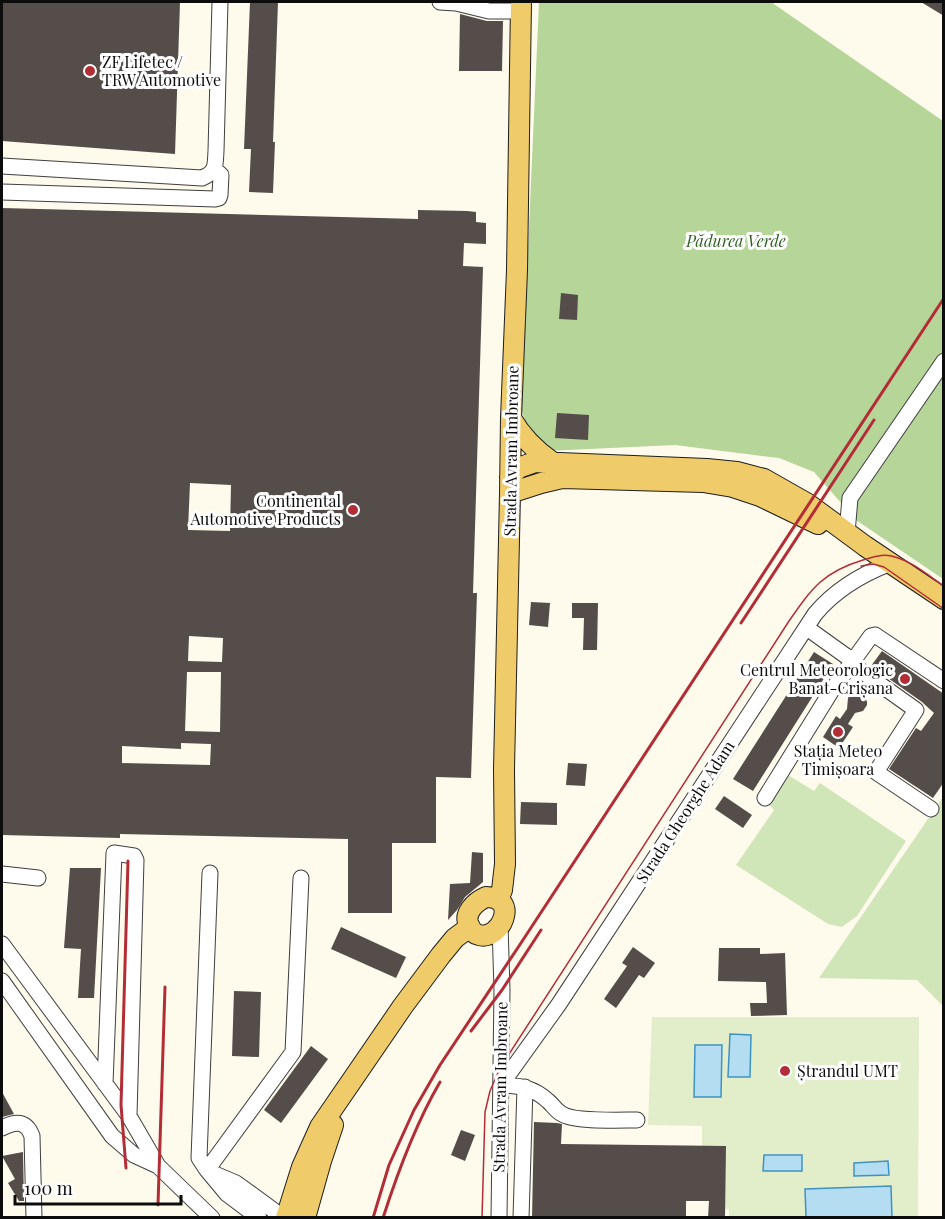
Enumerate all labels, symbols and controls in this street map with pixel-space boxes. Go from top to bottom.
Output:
place label: ZF Lifetec / TRW Automotive [102,51,221,90]
marker: ZF Lifetec / TRW Automotive [83,64,97,78]
park label: Pădurea Verde [685,230,786,251]
street label: Strada Avram Imbroane [499,365,522,537]
place label: Continental Automotive Products [189,490,341,529]
marker: Continental Automotive Products [346,503,360,517]
place label: Centrul Meteorologic Banat-Crișana [740,659,893,699]
marker: Centrul Meteorologic Banat-Crișana [898,672,912,686]
marker: Stația Meteo Timișoara [831,725,845,739]
street label: Strada Gheorghe Adam [631,736,739,887]
place label: Stația Meteo Timișoara [794,740,883,780]
street label: Strada Avram Imbroane [488,1001,511,1173]
place label: Ștrandul UMT [797,1060,898,1082]
marker: Ștrandul UMT [778,1064,792,1078]
scale bar [15,1168,182,1206]
text: 100 m [24,1176,73,1200]

